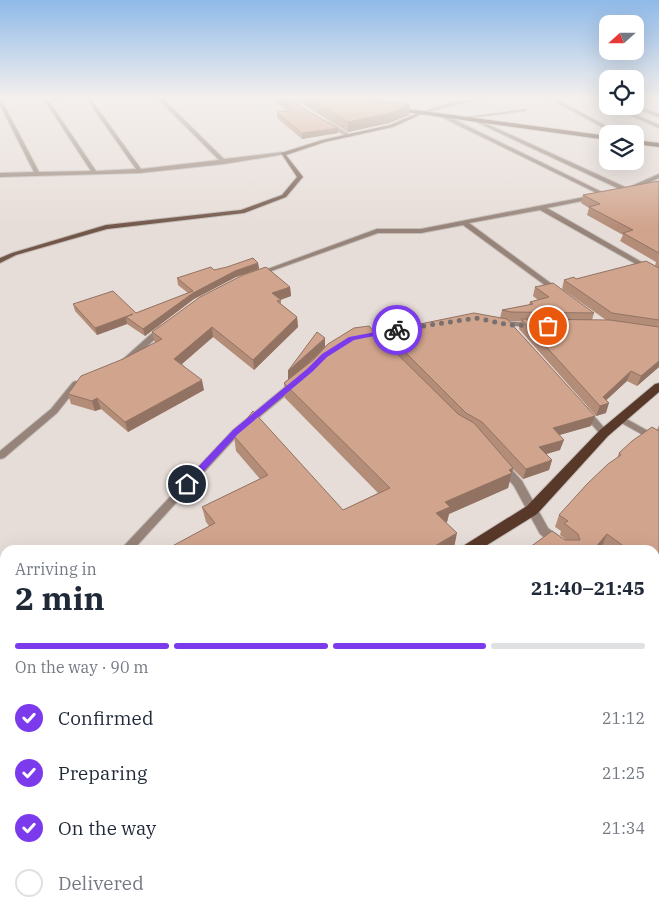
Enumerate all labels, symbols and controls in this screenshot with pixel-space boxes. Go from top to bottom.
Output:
north arrow [599,15,644,60]
map controls [599,15,644,170]
button: locate [599,70,644,115]
button: layers [599,125,644,170]
courier [372,305,422,355]
pin [527,305,569,347]
icon: bag [534,312,562,340]
icon: bike [383,316,411,344]
pin [166,463,208,505]
icon: home [173,470,201,498]
text: Arriving in [15,559,97,579]
text: 21:40–21:45 [531,576,645,600]
text: 2 min [15,577,105,619]
text: On the way · 90 m [15,657,149,677]
icon: check [15,704,43,732]
text: Confirmed [58,706,153,730]
text: 21:12 [602,708,645,728]
icon: check [15,759,43,787]
text: Preparing [58,761,147,785]
text: 21:25 [602,763,645,783]
icon: check [15,814,43,842]
text: On the way [58,816,156,840]
text: 21:34 [602,818,645,838]
text: Delivered [58,871,144,895]

